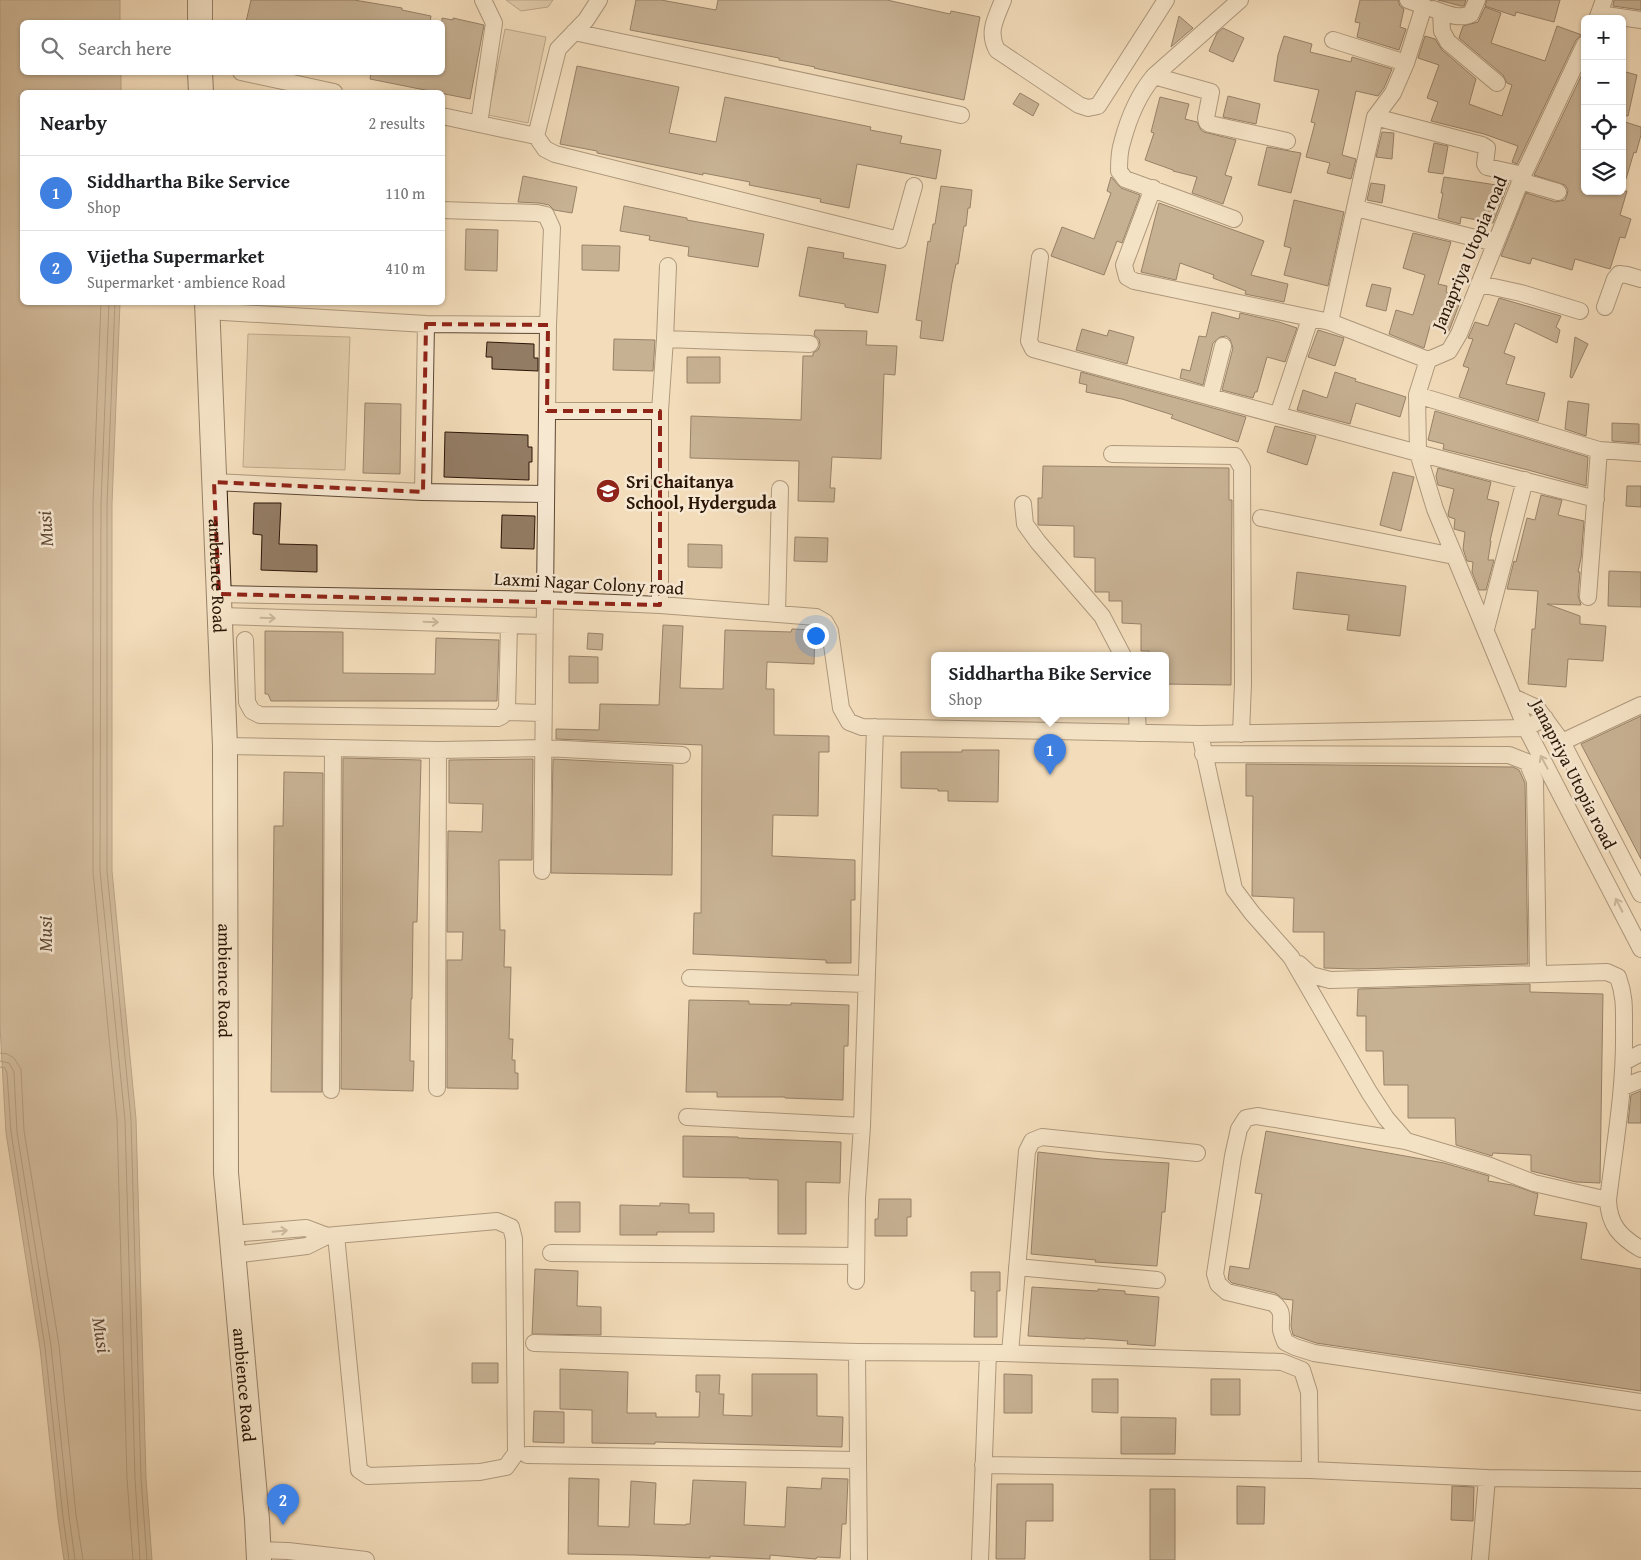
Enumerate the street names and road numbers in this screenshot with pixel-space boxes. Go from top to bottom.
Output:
street label: Janapriya Utopia road [1424,171,1514,336]
street label: ambience Road [202,518,234,634]
street label: Laxmi Nagar Colony road [493,565,685,601]
street label: Janapriya Utopia road [1524,692,1624,854]
street label: ambience Road [212,923,239,1038]
street label: ambience Road [226,1327,264,1443]

